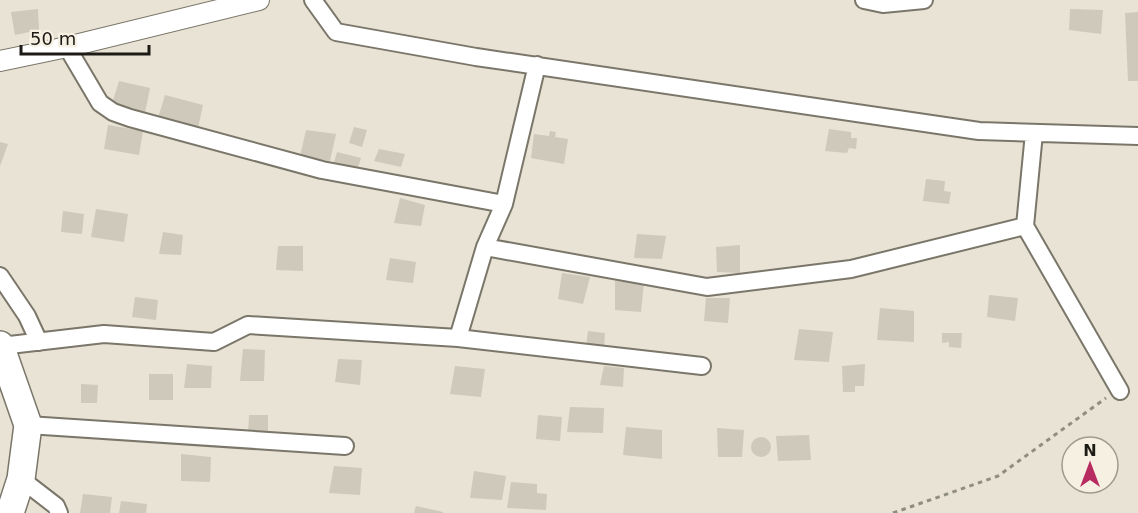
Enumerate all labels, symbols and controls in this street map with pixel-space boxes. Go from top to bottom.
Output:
scale bar [21,18,148,56]
text: 50 m [30,28,76,49]
north arrow [1060,435,1120,495]
text: N [1083,441,1097,460]

